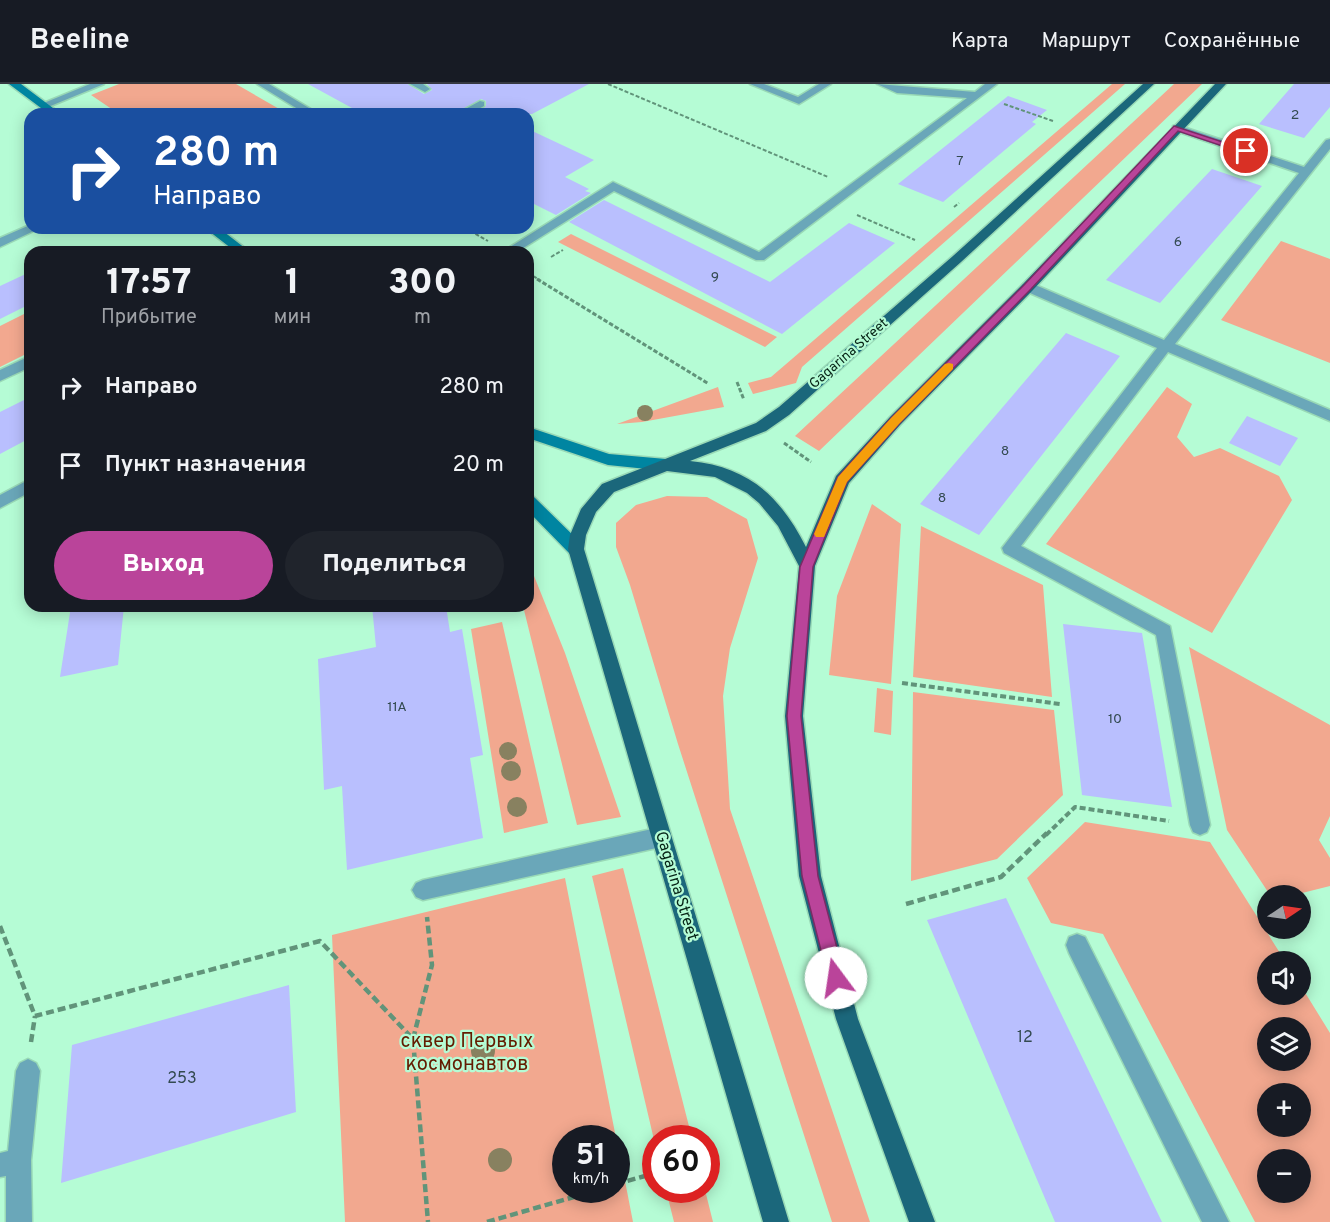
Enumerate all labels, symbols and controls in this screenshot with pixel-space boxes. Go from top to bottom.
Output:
text: Beeline [30,23,130,59]
text: Карта [951,28,1008,55]
text: Маршрут [1041,28,1131,55]
text: Сохранённые [1164,28,1300,55]
house number: 2 [1291,107,1299,124]
pin [1220,125,1271,176]
text: 280 m [153,128,279,181]
icon: right [54,132,132,210]
icon: arrive [1229,134,1262,167]
house number: 7 [956,153,964,170]
text: Направо [153,180,261,214]
house number: 6 [1174,234,1182,251]
text: 17:57 [106,261,191,307]
text: 1 [285,261,300,307]
text: 300 [388,261,457,307]
house number: 9 [711,269,719,286]
text: Прибытие [101,305,197,331]
text: мин [274,305,311,331]
text: m [414,305,431,331]
street label: Gagarina Street [806,315,892,393]
icon: right [54,371,87,404]
text: Направо [105,374,197,401]
text: 280 m [439,374,504,401]
house number: 8 [1001,443,1009,460]
icon: arrive [54,449,87,482]
text: Пункт назначения [105,452,306,479]
text: 20 m [453,452,504,479]
house number: 8 [938,490,946,507]
button: Выход [54,531,273,600]
button: Поделиться [285,531,504,600]
house number: 11А [387,699,407,716]
house number: 10 [1108,711,1122,728]
street label: Gagarina Street [650,829,702,943]
north arrow [1257,885,1311,939]
map controls [1257,885,1311,1203]
position arrow [804,946,868,1010]
button: sound [1257,951,1311,1005]
button: layers [1257,1017,1311,1071]
house number: 12 [1017,1028,1033,1048]
park label: сквер Первых космонавтов [401,1029,533,1078]
house number: 253 [167,1069,197,1089]
button: + [1257,1083,1311,1137]
speed limit sign: 60 [642,1125,720,1203]
text: 51 [576,1138,606,1175]
button: − [1257,1149,1311,1203]
text: km/h [573,1170,609,1189]

